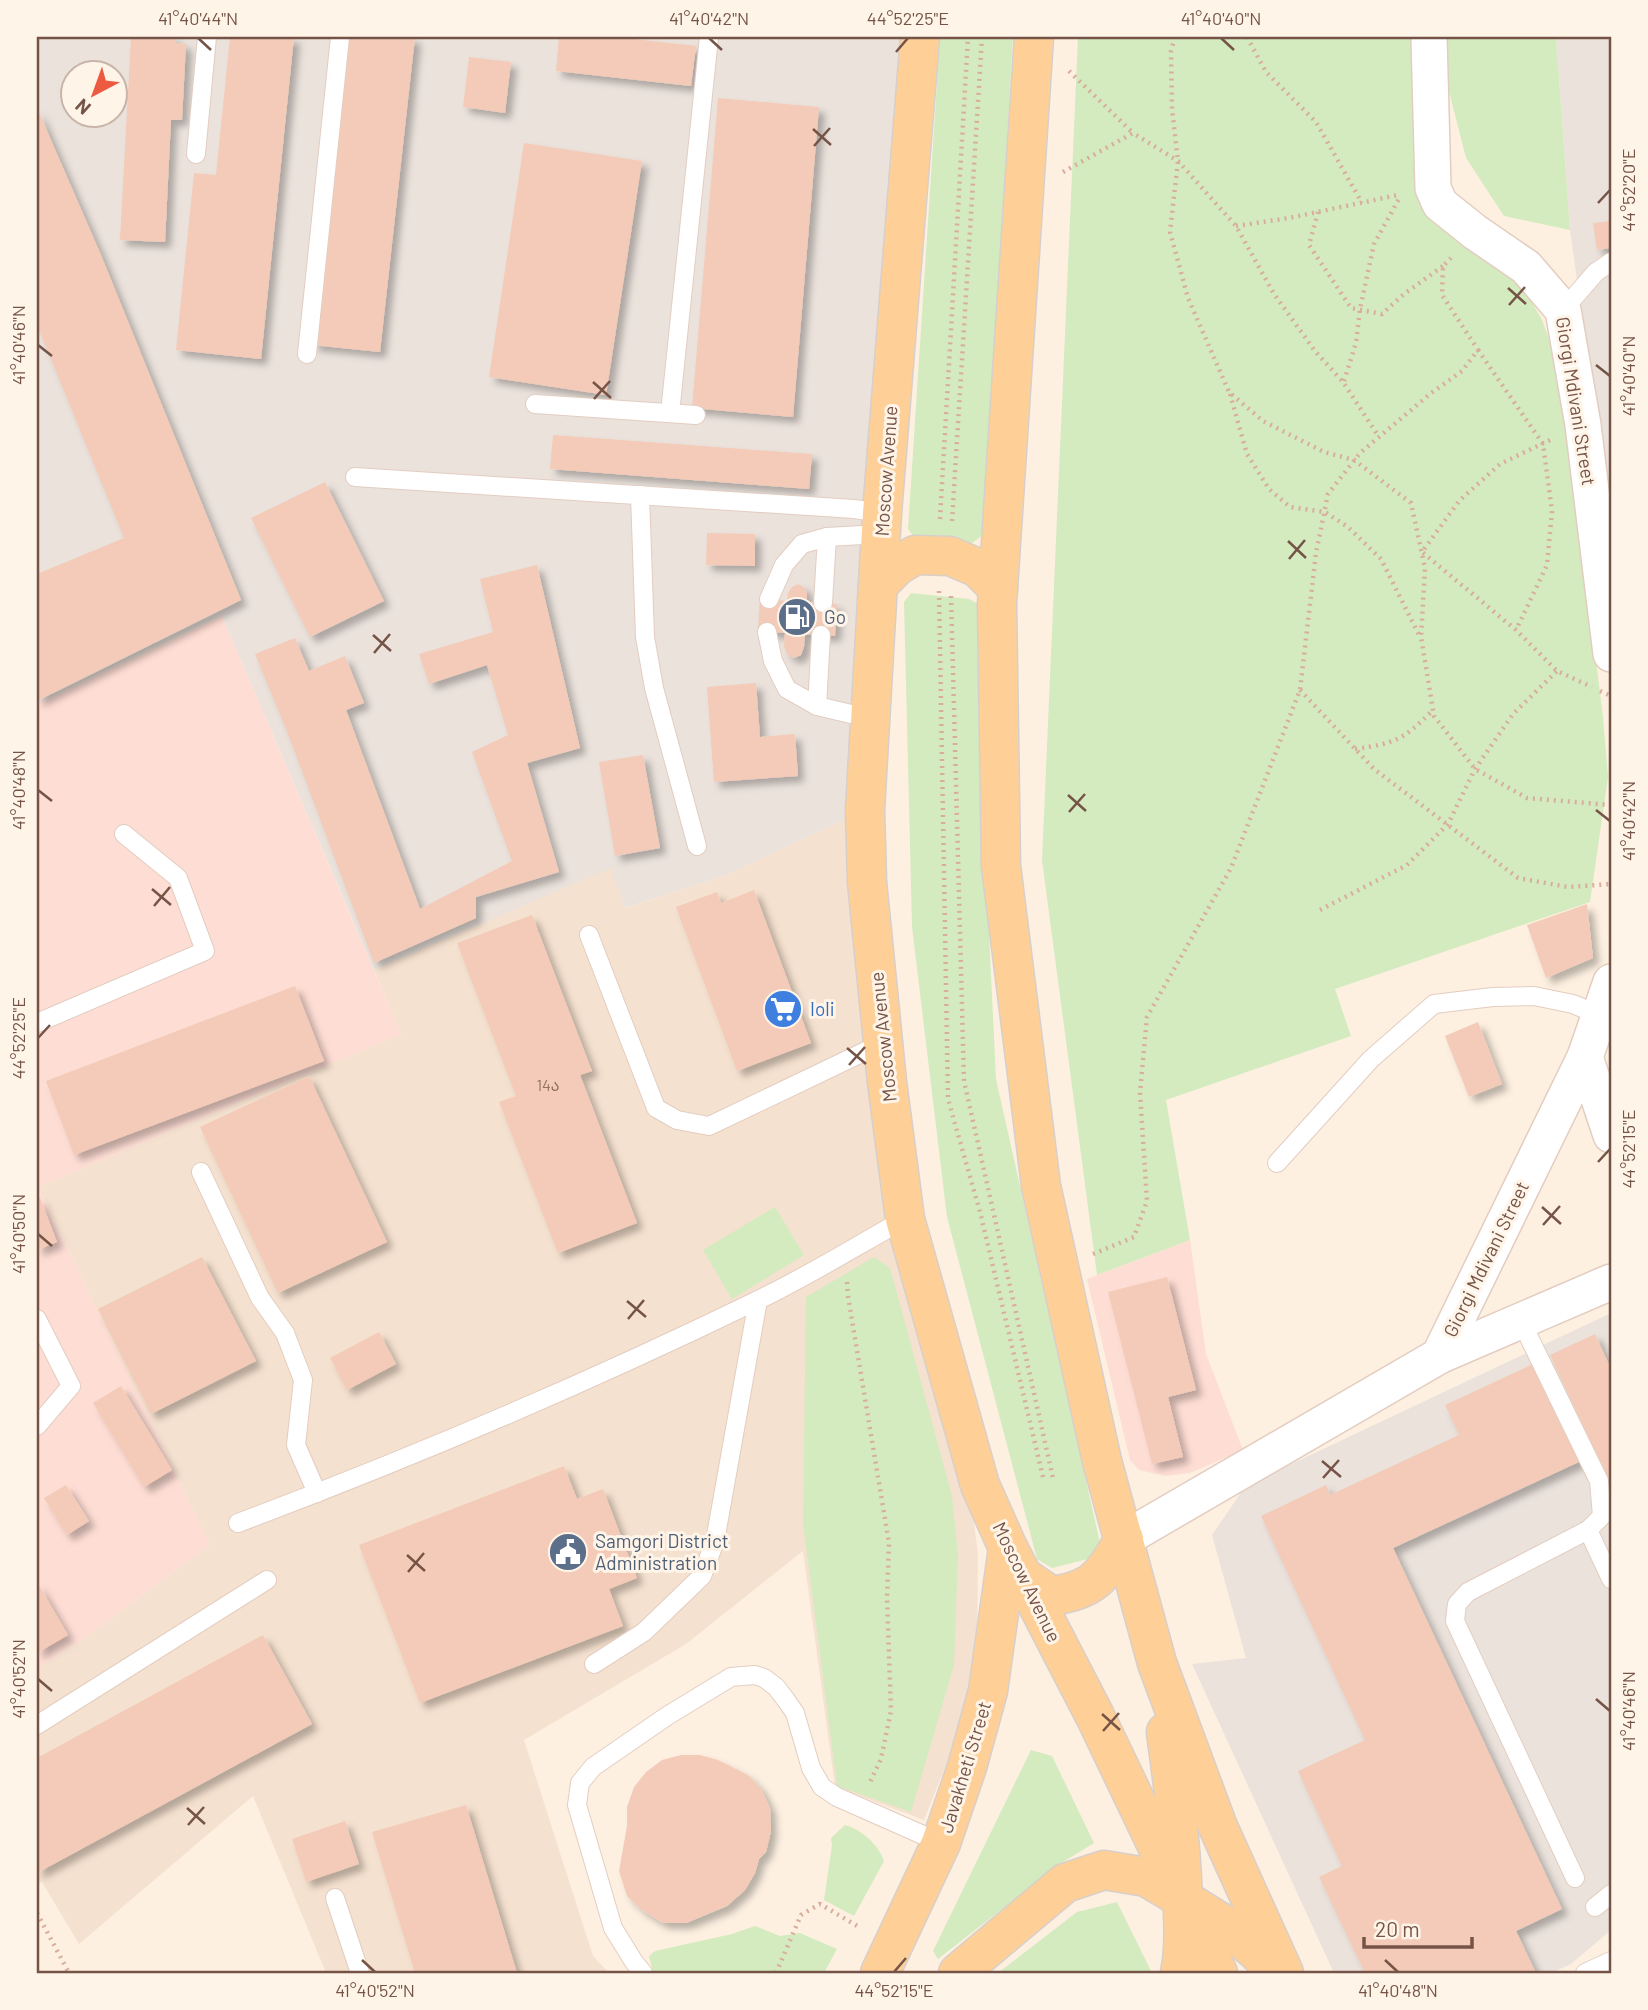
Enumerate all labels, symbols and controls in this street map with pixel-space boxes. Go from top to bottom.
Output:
text: 41°40'44"N [158,7,238,29]
text: 41°40'42"N [669,7,749,29]
text: 44°52'25"E [867,7,949,29]
text: 41°40'40"N [1181,7,1261,29]
north arrow [60,60,130,130]
text: N [70,94,95,120]
text: 44°52'20"E [1617,148,1639,232]
text: 41°40'46"N [7,305,29,385]
street label: Giorgi Mdivani Street [1552,315,1601,487]
text: 41°40'40"N [1617,336,1639,416]
street label: Moscow Avenue [869,405,902,537]
fuel station icon: Go [776,596,818,638]
place label: Go [824,605,846,628]
text: 41°40'48"N [7,750,29,830]
text: 41°40'42"N [1617,781,1639,861]
street label: Moscow Avenue [864,971,901,1103]
supermarket icon: Ioli [762,988,804,1030]
text: 44°52'25"E [7,997,29,1079]
place label: Ioli [810,997,835,1020]
house number: 14ა [536,1075,560,1094]
text: 44°52'15"E [1617,1109,1639,1189]
street label: Giorgi Mdivani Street [1438,1177,1533,1340]
text: 41°40'50"N [7,1194,29,1274]
street label: Moscow Avenue [988,1518,1066,1646]
place label: Samgori District Administration [595,1529,729,1574]
public building icon: Samgori District Administration [547,1531,589,1573]
text: 41°40'52"N [7,1639,29,1719]
text: 41°40'46"N [1617,1671,1639,1751]
street label: Javakheti Street [934,1698,995,1835]
scale bar [1364,1905,1473,1949]
text: 20 m [1375,1916,1420,1941]
text: 41°40'52"N [335,1979,415,2001]
text: 44°52'15"E [854,1979,934,2001]
text: 41°40'48"N [1358,1979,1438,2001]

